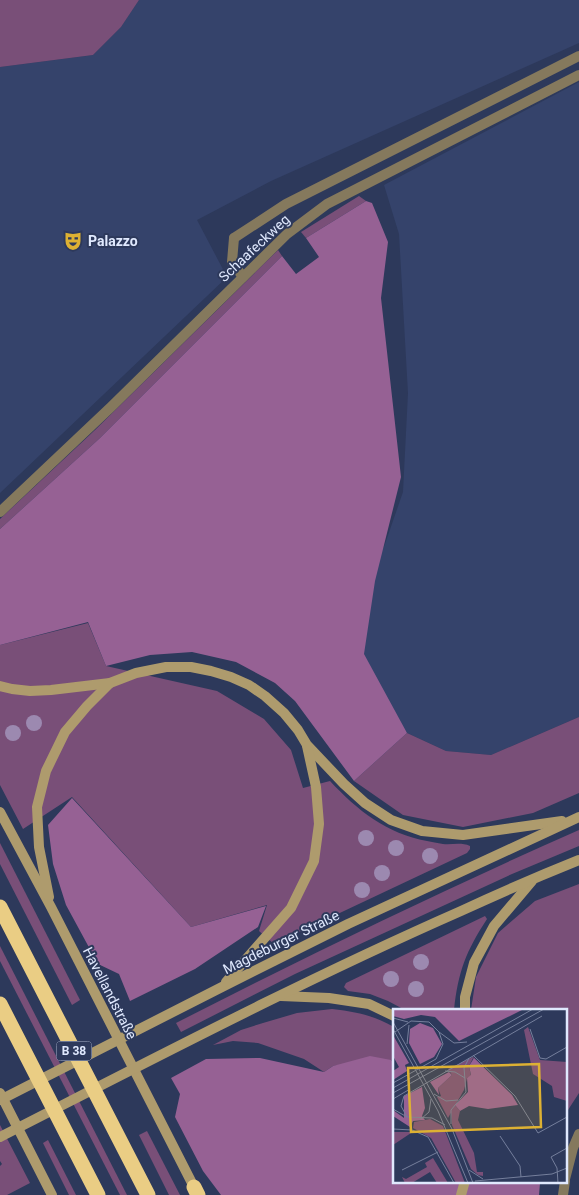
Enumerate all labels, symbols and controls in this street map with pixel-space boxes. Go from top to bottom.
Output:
street label: Schaafeckweg [215,211,293,285]
theatre icon: Palazzo [62,230,84,252]
place label: Palazzo [88,233,138,249]
street label: Magdeburger Straße [220,907,342,977]
street label: Havellandstraße [80,944,140,1042]
inset map [393,1009,566,1182]
road number: B 38 [56,1042,92,1060]

